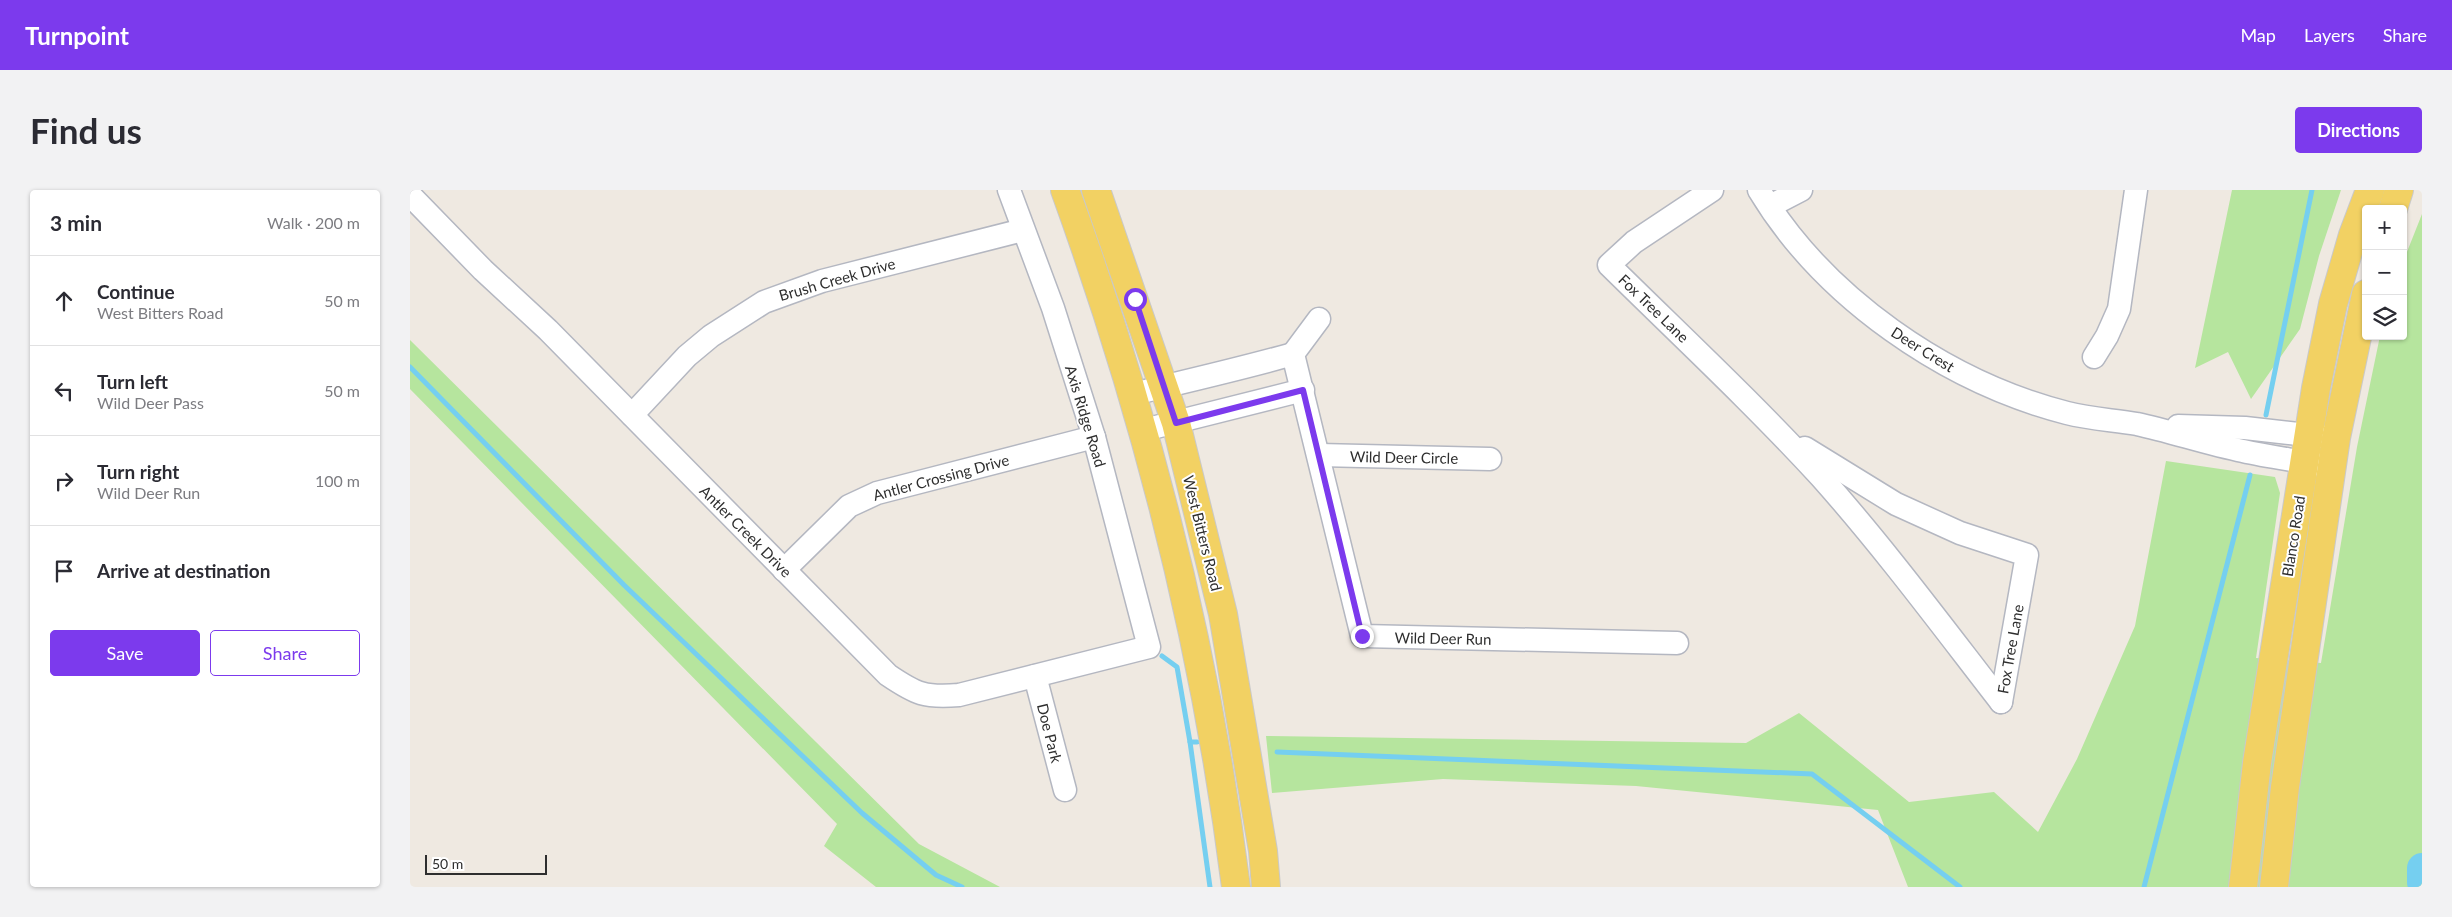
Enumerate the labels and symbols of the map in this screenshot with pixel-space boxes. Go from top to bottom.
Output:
street label: Brush Creek Drive [777,254,897,304]
street label: Fox Tree Lane [1615,270,1693,346]
route start [1124,288,1147,311]
street label: Deer Crest [1888,323,1958,376]
street label: Axis Ridge Road [1062,363,1110,469]
street label: Wild Deer Circle [1350,447,1458,467]
street label: Antler Crossing Drive [871,450,1011,504]
street label: West Bitters Road [1180,473,1226,593]
street label: Antler Creek Drive [696,481,796,581]
street label: Blanco Road [2278,494,2308,578]
street label: Fox Tree Lane [1993,603,2027,695]
route end [1351,625,1374,648]
street label: Wild Deer Run [1394,628,1492,648]
street label: Doe Park [1034,701,1066,765]
scale bar [425,852,548,875]

